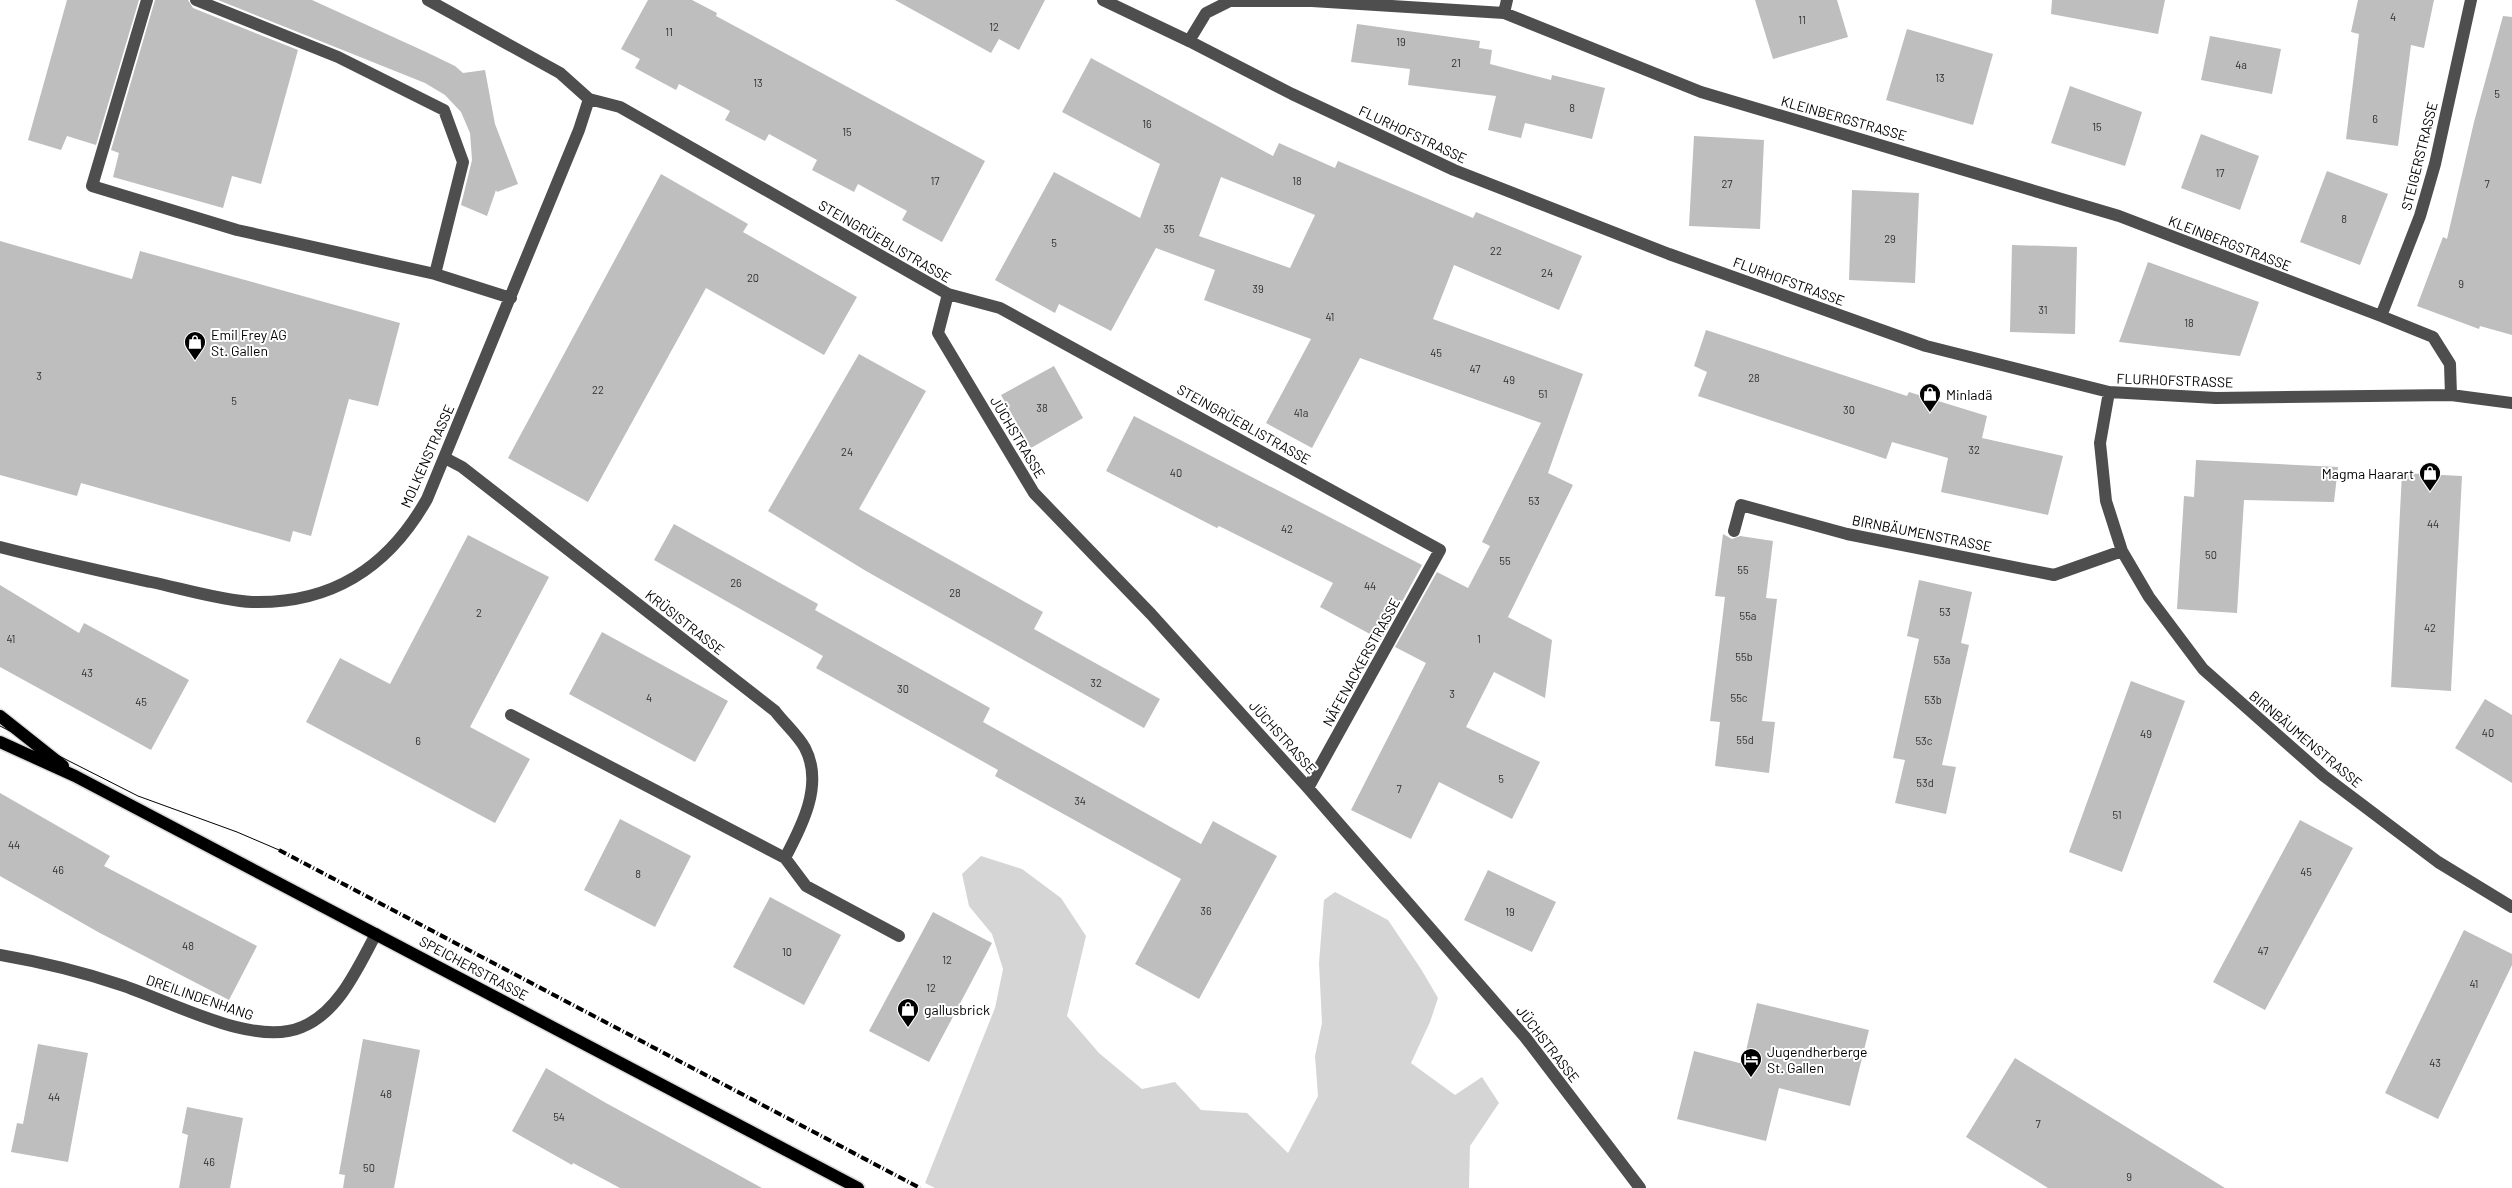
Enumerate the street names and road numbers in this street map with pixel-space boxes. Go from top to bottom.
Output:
street label: KLEINBERGSTRASSE [1779,92,1909,144]
street label: STEIGERSTRASSE [2397,100,2441,212]
street label: FLURHOFSTRASSE [1356,102,1470,166]
street label: STEINGRÜEBLISTRASSE [816,196,954,286]
street label: KLEINBERGSTRASSE [2166,212,2294,274]
street label: FLURHOFSTRASSE [1731,253,1847,309]
street label: FLURHOFSTRASSE [2116,369,2234,391]
street label: STEINGRÜEBLISTRASSE [1174,380,1314,468]
street label: JÜCHSTRASSE [987,393,1049,481]
street label: MOLKENSTRASSE [397,402,457,510]
street label: BIRNBÄUMENSTRASSE [1851,511,1993,555]
street label: KRÜSISTRASSE [642,586,728,658]
street label: NÄFENACKERSTRASSE [1319,595,1403,729]
street label: BIRNBÄUMENSTRASSE [2246,687,2366,791]
street label: JÜCHSTRASSE [1246,697,1320,777]
street label: SPEICHERSTRASSE [417,932,531,1004]
street label: DREILINDENHANG [144,971,256,1023]
street label: JÜCHSTRASSE [1513,1002,1583,1086]

